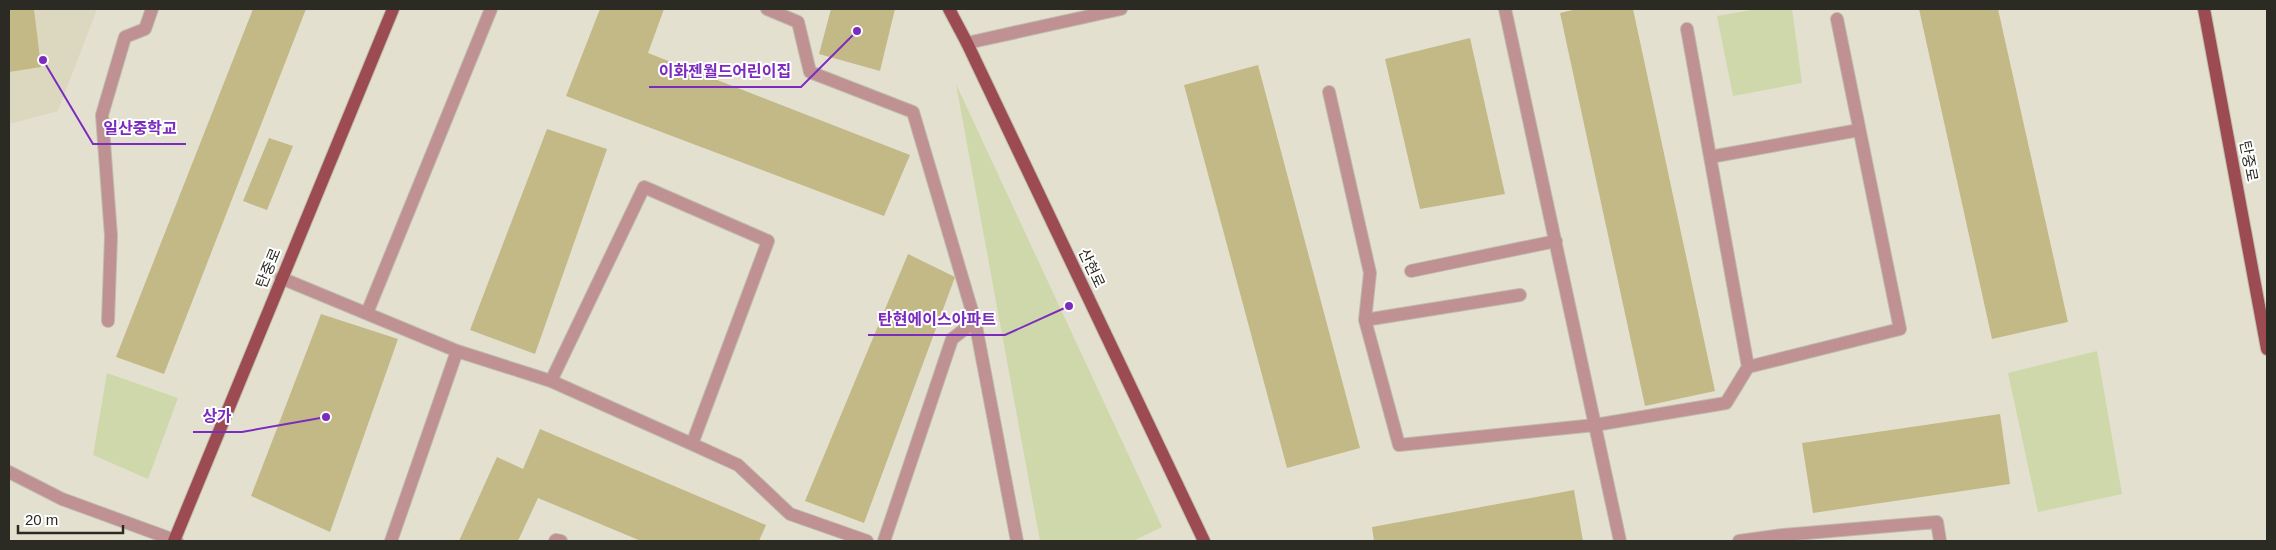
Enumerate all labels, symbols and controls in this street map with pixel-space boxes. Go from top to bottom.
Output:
callout: 이화젠월드어린이집 [649,56,801,87]
text: 이화젠월드어린이집 [659,63,791,80]
callout: 일산중학교 [93,113,186,144]
text: 일산중학교 [103,119,177,137]
street label: 탄중로 [2237,139,2261,183]
street label: 탄중로 [252,246,284,290]
street label: 산현로 [1076,246,1108,290]
callout: 탄현에이스아파트 [868,304,1005,335]
text: 탄현에이스아파트 [878,310,996,328]
callout: 상가 [193,401,242,432]
text: 상가 [202,408,232,425]
scale bar [18,502,122,534]
text: 20 m [25,511,58,528]

